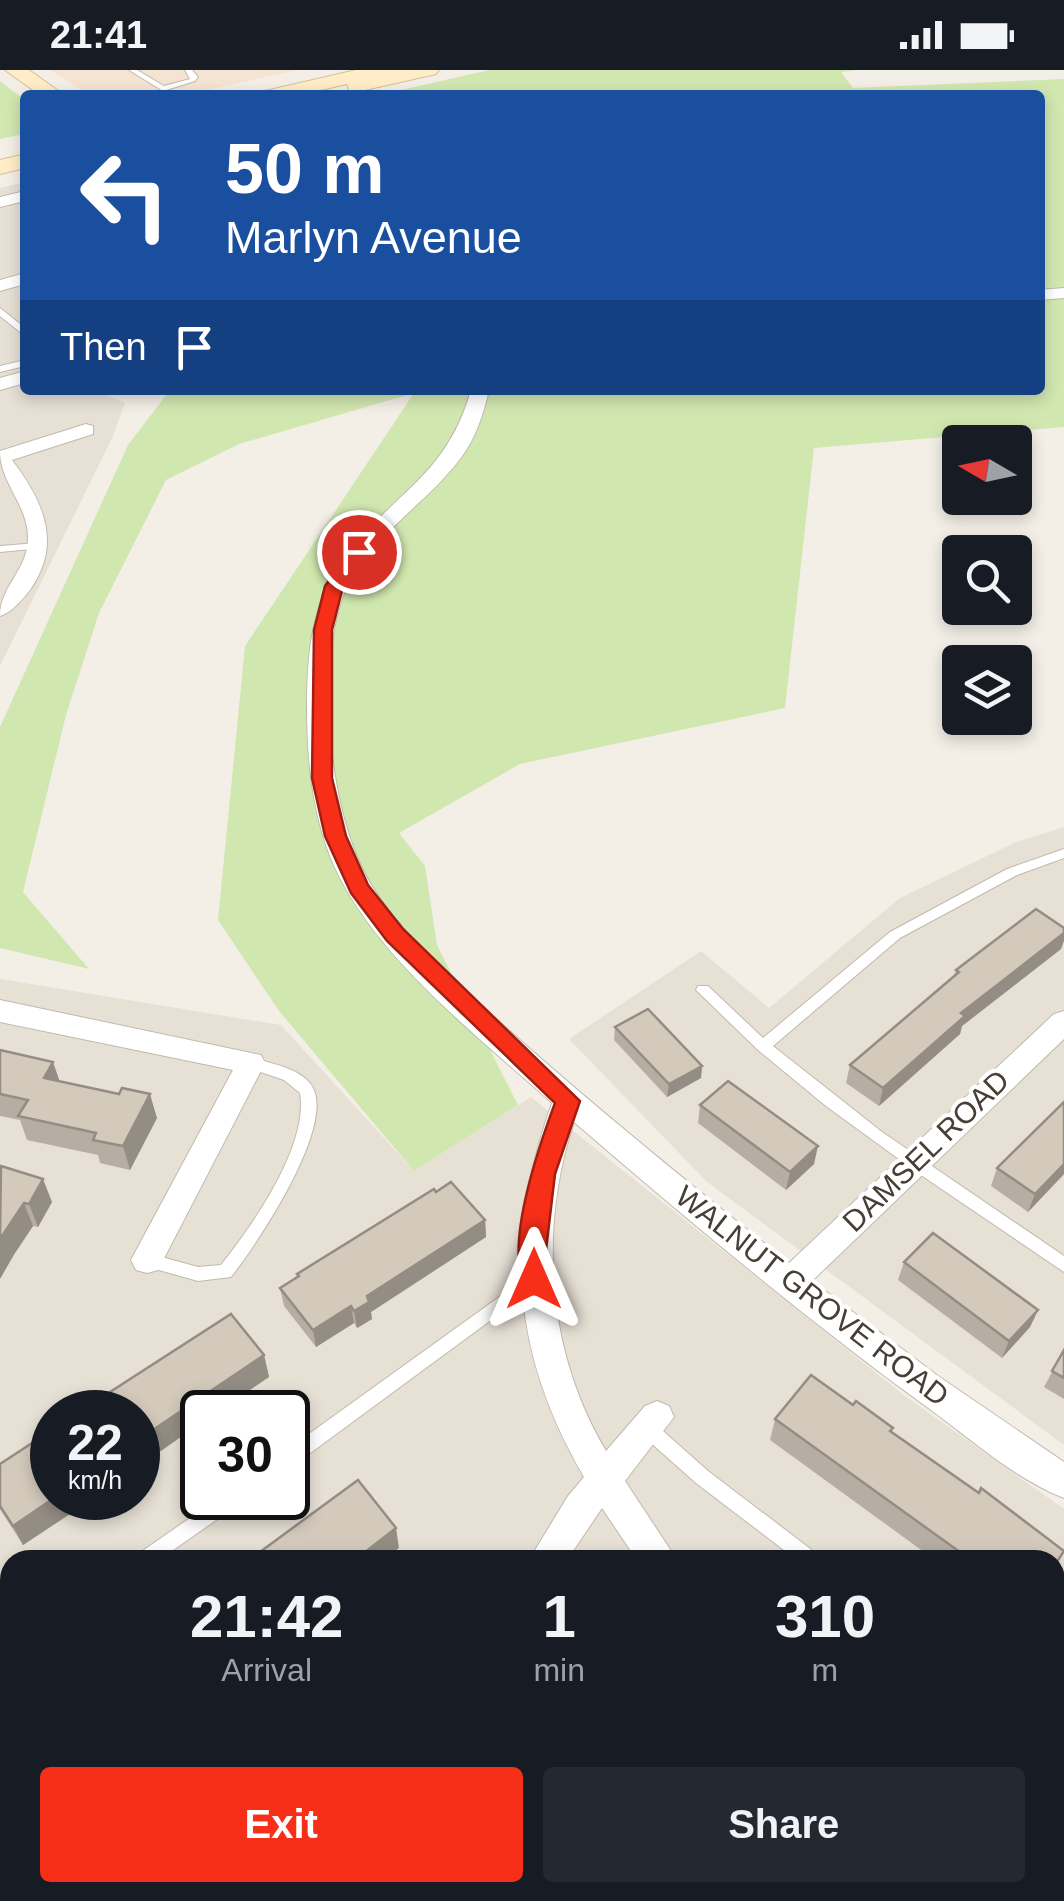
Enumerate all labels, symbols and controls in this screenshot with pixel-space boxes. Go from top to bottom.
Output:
text: 21:41 [50,14,147,56]
icon: left [60,130,190,260]
text: 50 m [225,130,385,208]
text: Marlyn Avenue [225,212,522,263]
icon: arrive [167,320,222,375]
text: Then [60,326,147,368]
north arrow [942,425,1032,515]
map controls [942,425,1032,735]
pin [317,510,402,595]
icon: arrive [332,525,387,580]
button: search [942,535,1032,625]
button: layers [942,645,1032,735]
street label: DAMSEL ROAD [836,1063,1015,1238]
street label: WALNUT GROVE ROAD [669,1179,955,1412]
position arrow [482,1227,586,1331]
speed limit sign: 30 [180,1390,310,1520]
text: 22 [67,1415,123,1471]
text: km/h [68,1466,122,1494]
text: 21:42 [190,1583,343,1650]
text: 1 [542,1583,576,1650]
text: 310 [775,1583,875,1650]
text: Arrival [221,1652,312,1688]
text: min [533,1652,585,1688]
text: m [812,1652,838,1688]
button: Exit [40,1767,523,1882]
button: Share [543,1767,1025,1882]

